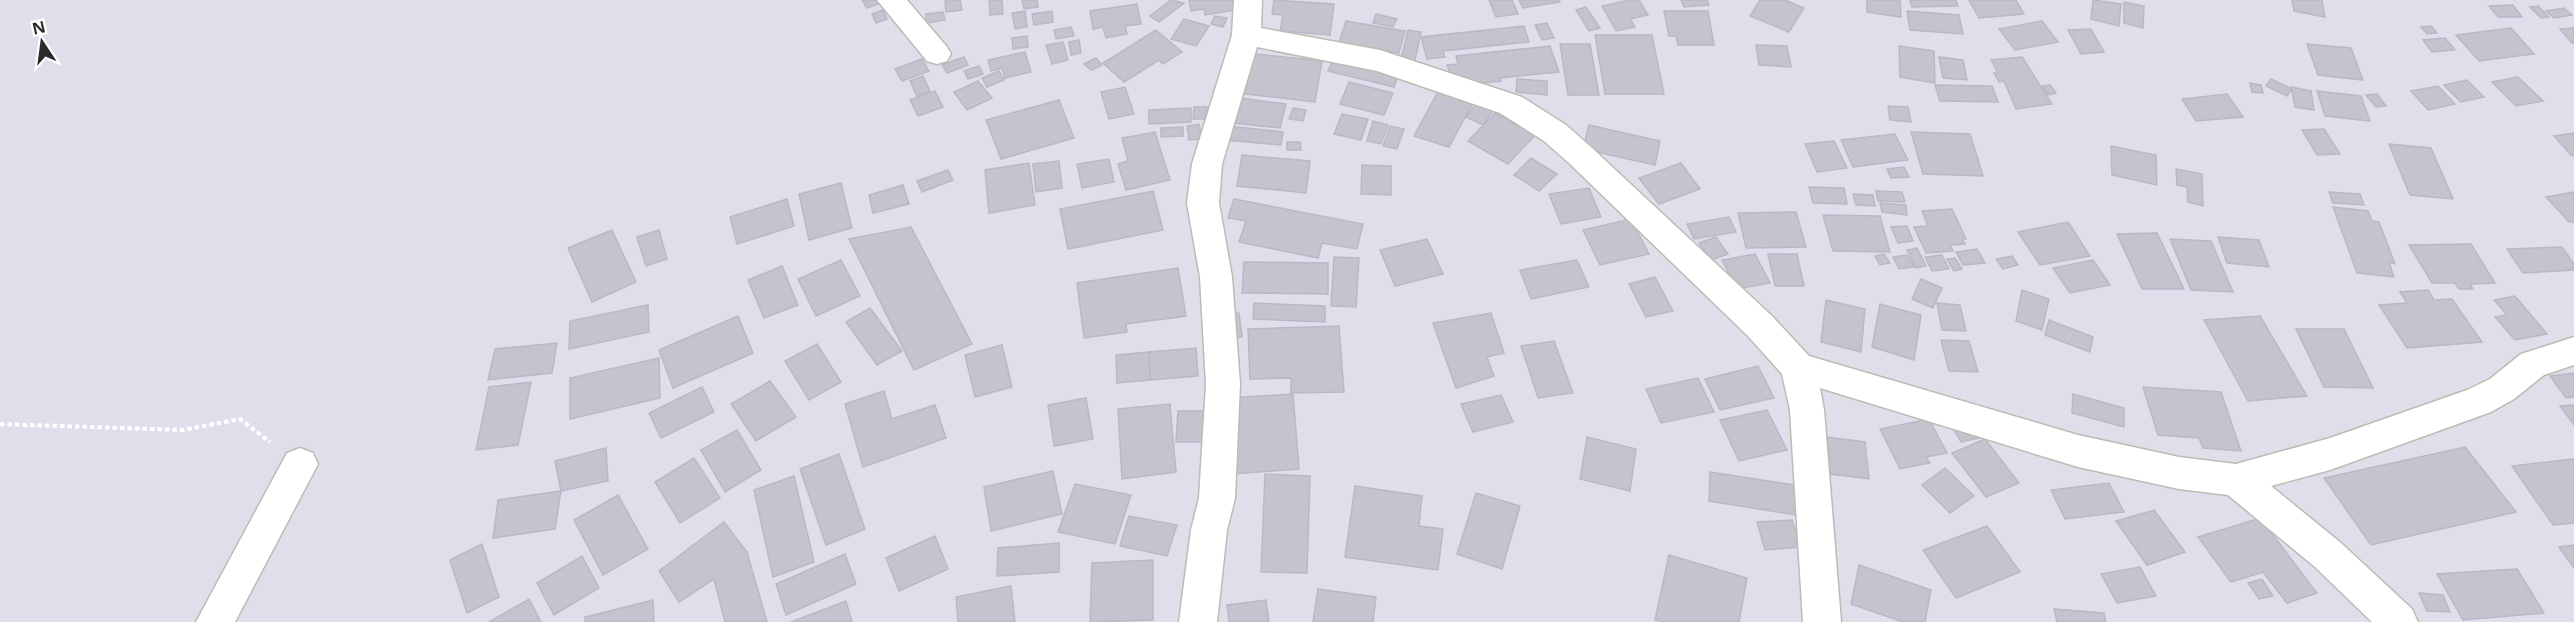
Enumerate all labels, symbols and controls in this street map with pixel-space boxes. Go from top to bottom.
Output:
north arrow [12,12,72,72]
text: N [30,15,47,40]

